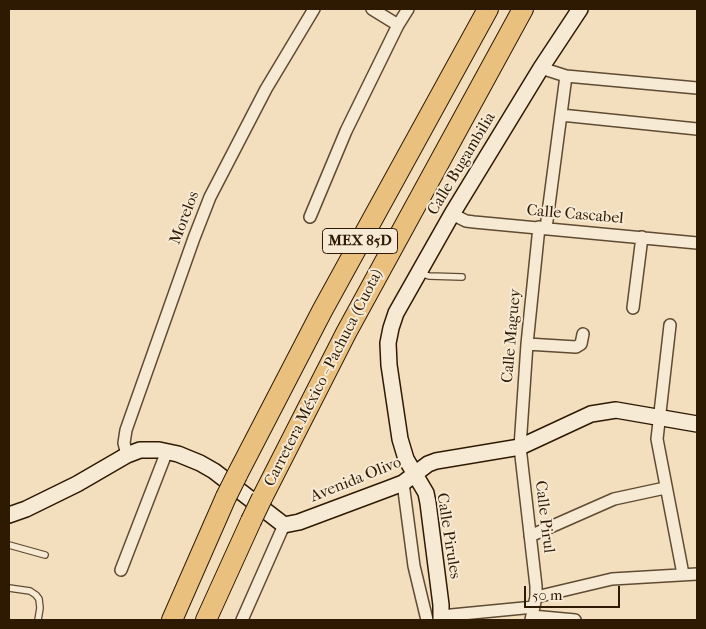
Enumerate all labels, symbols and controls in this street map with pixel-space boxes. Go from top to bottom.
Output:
street label: Calle Bugambilia [424,109,500,219]
street label: Morelos [166,189,204,247]
street label: Calle Cascabel [526,201,624,229]
road number: MEX 85D [322,228,398,254]
street label: Carretera México - Pachuca (Cuota) [261,266,387,490]
street label: Calle Maguey [498,288,526,384]
street label: Avenida Olivo [308,453,404,507]
street label: Calle Pirul [530,480,558,554]
street label: Calle Pirules [432,492,464,580]
scale bar [526,576,622,608]
text: 50 m [532,586,562,604]

